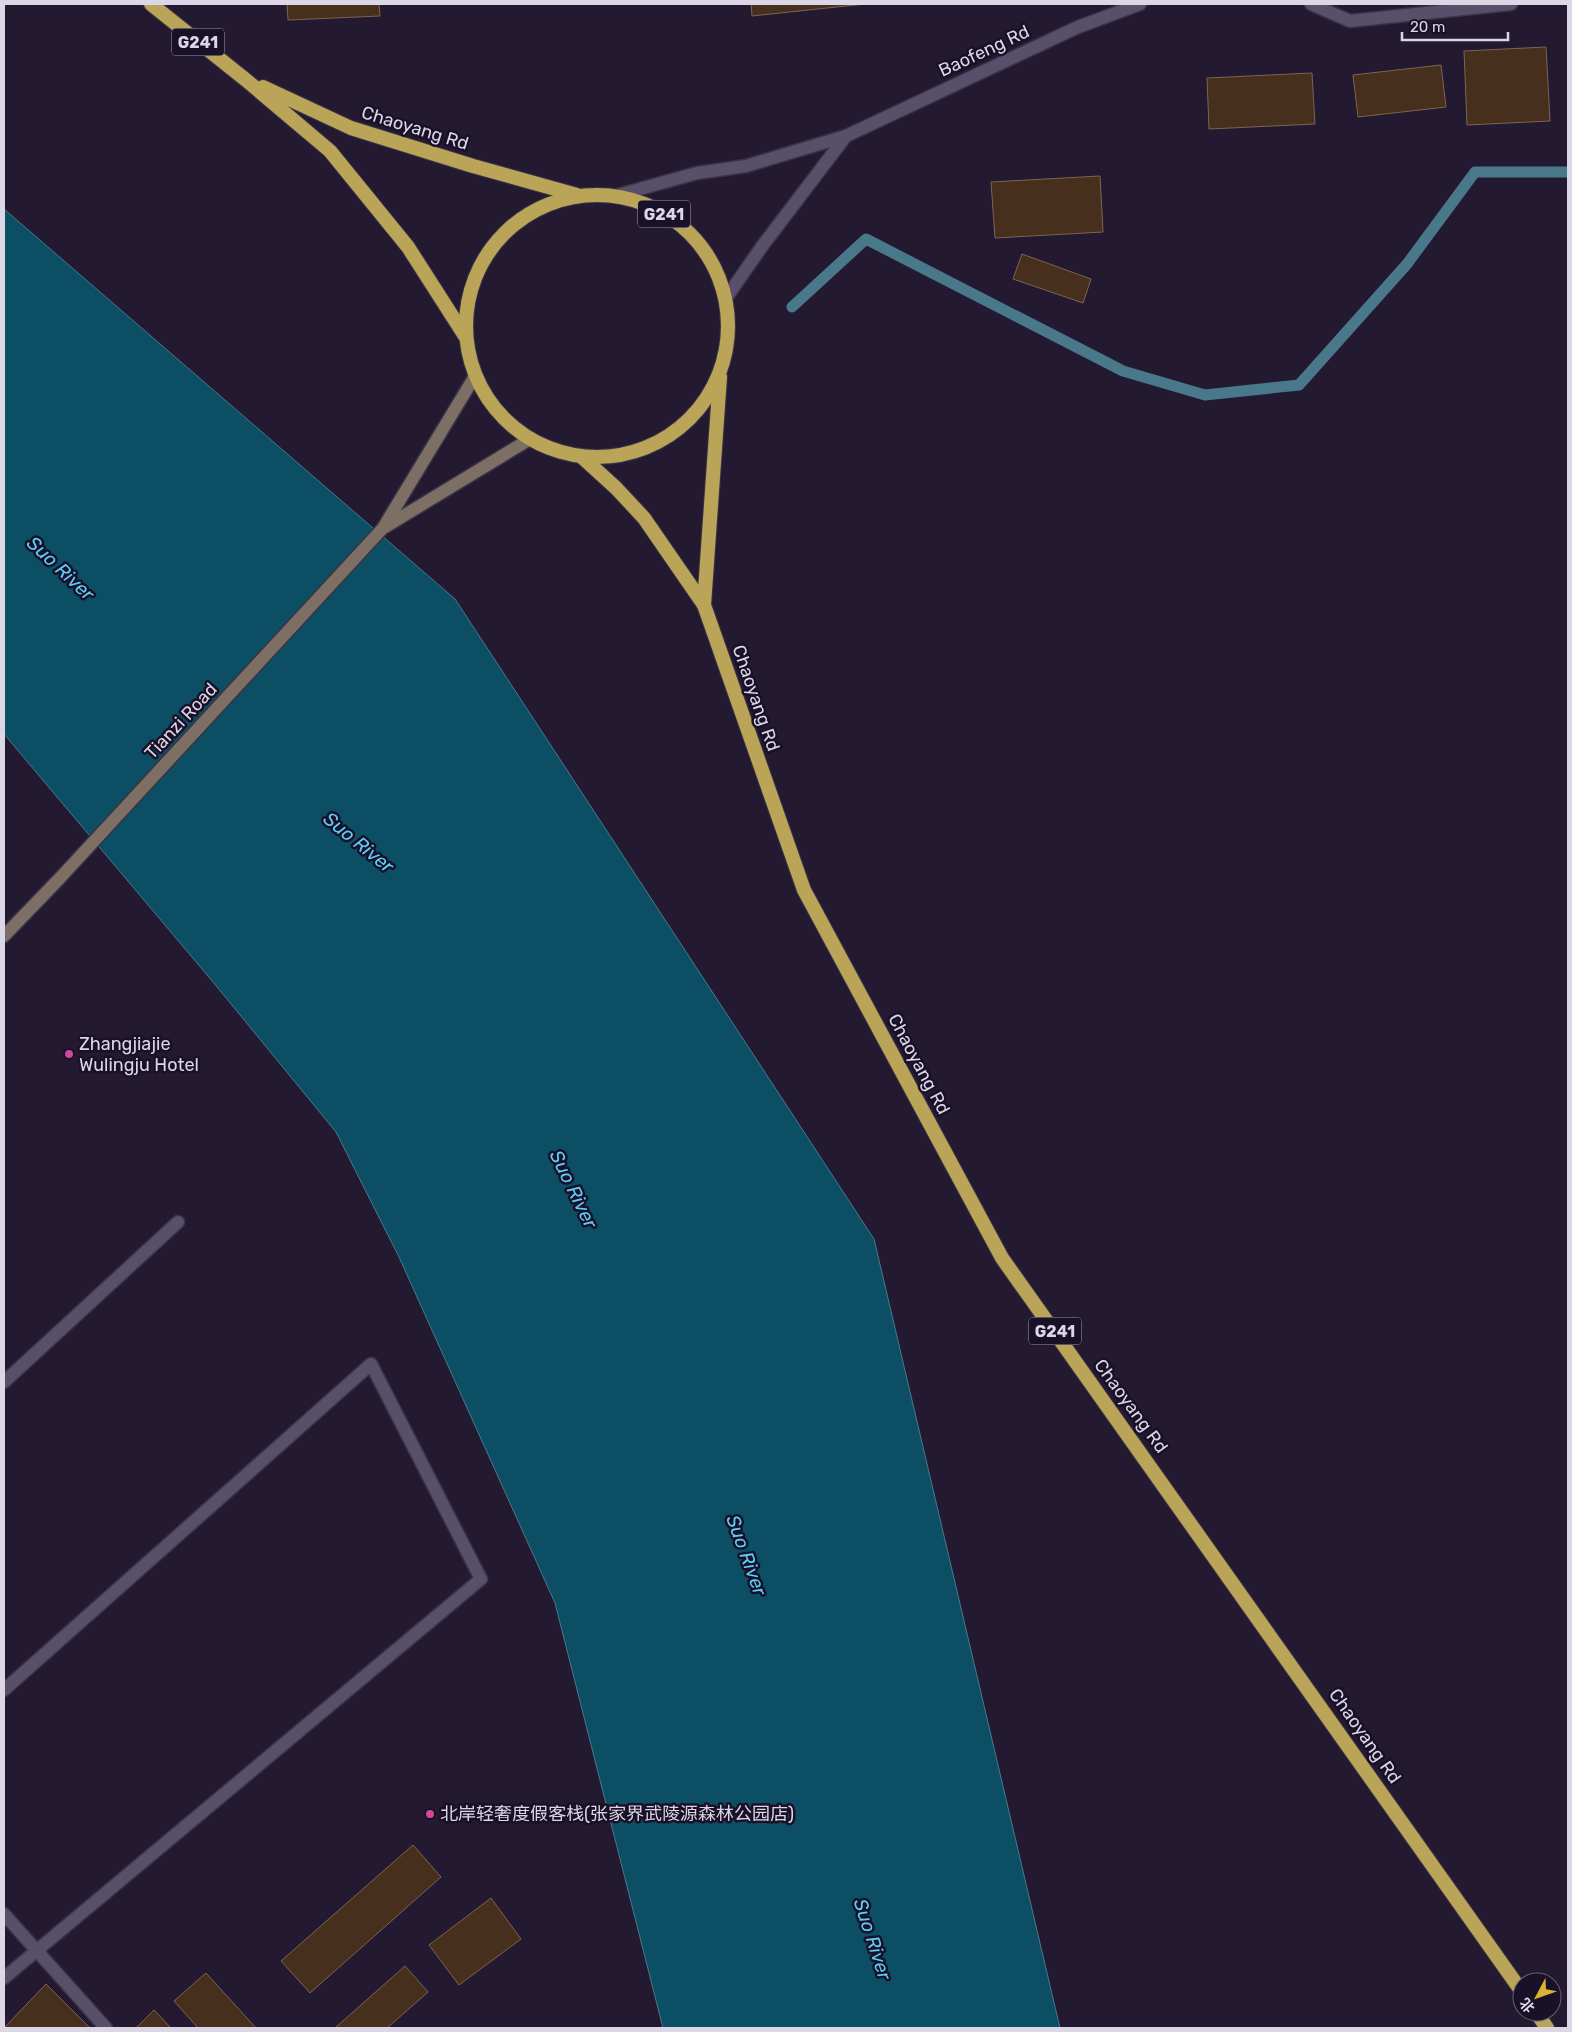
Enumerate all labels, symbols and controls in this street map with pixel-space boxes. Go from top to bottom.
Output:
scale bar [1402,10,1508,42]
text: 20 m [1410,18,1445,36]
street label: Baofeng Rd [935,20,1033,82]
road number: G241 [172,28,224,56]
street label: Chaoyang Rd [359,101,471,155]
road number: G241 [638,200,690,228]
water label: Suo River [22,531,100,606]
street label: Chaoyang Rd [728,642,784,754]
street label: Tianzi Road [140,678,222,764]
water label: Suo River [319,807,399,878]
street label: Chaoyang Rd [883,1010,955,1118]
place label: Zhangjiajie Wulingju Hotel [79,1033,199,1076]
marker: Zhangjiajie Wulingju Hotel [63,1048,75,1060]
water label: Suo River [545,1146,603,1233]
road number: G241 [1029,1318,1081,1344]
street label: Chaoyang Rd [1090,1355,1172,1457]
water label: Suo River [721,1512,772,1599]
street label: Chaoyang Rd [1324,1684,1406,1788]
place label: 北岸轻奢度假客栈(张家界武陵源森林公园店) [440,1803,794,1825]
marker: 北岸轻奢度假客栈(张家界武陵源森林公园店) [424,1808,436,1820]
water label: Suo River [849,1896,897,1983]
north arrow [1512,1972,1562,2022]
text: 北 [1517,1994,1539,2016]

